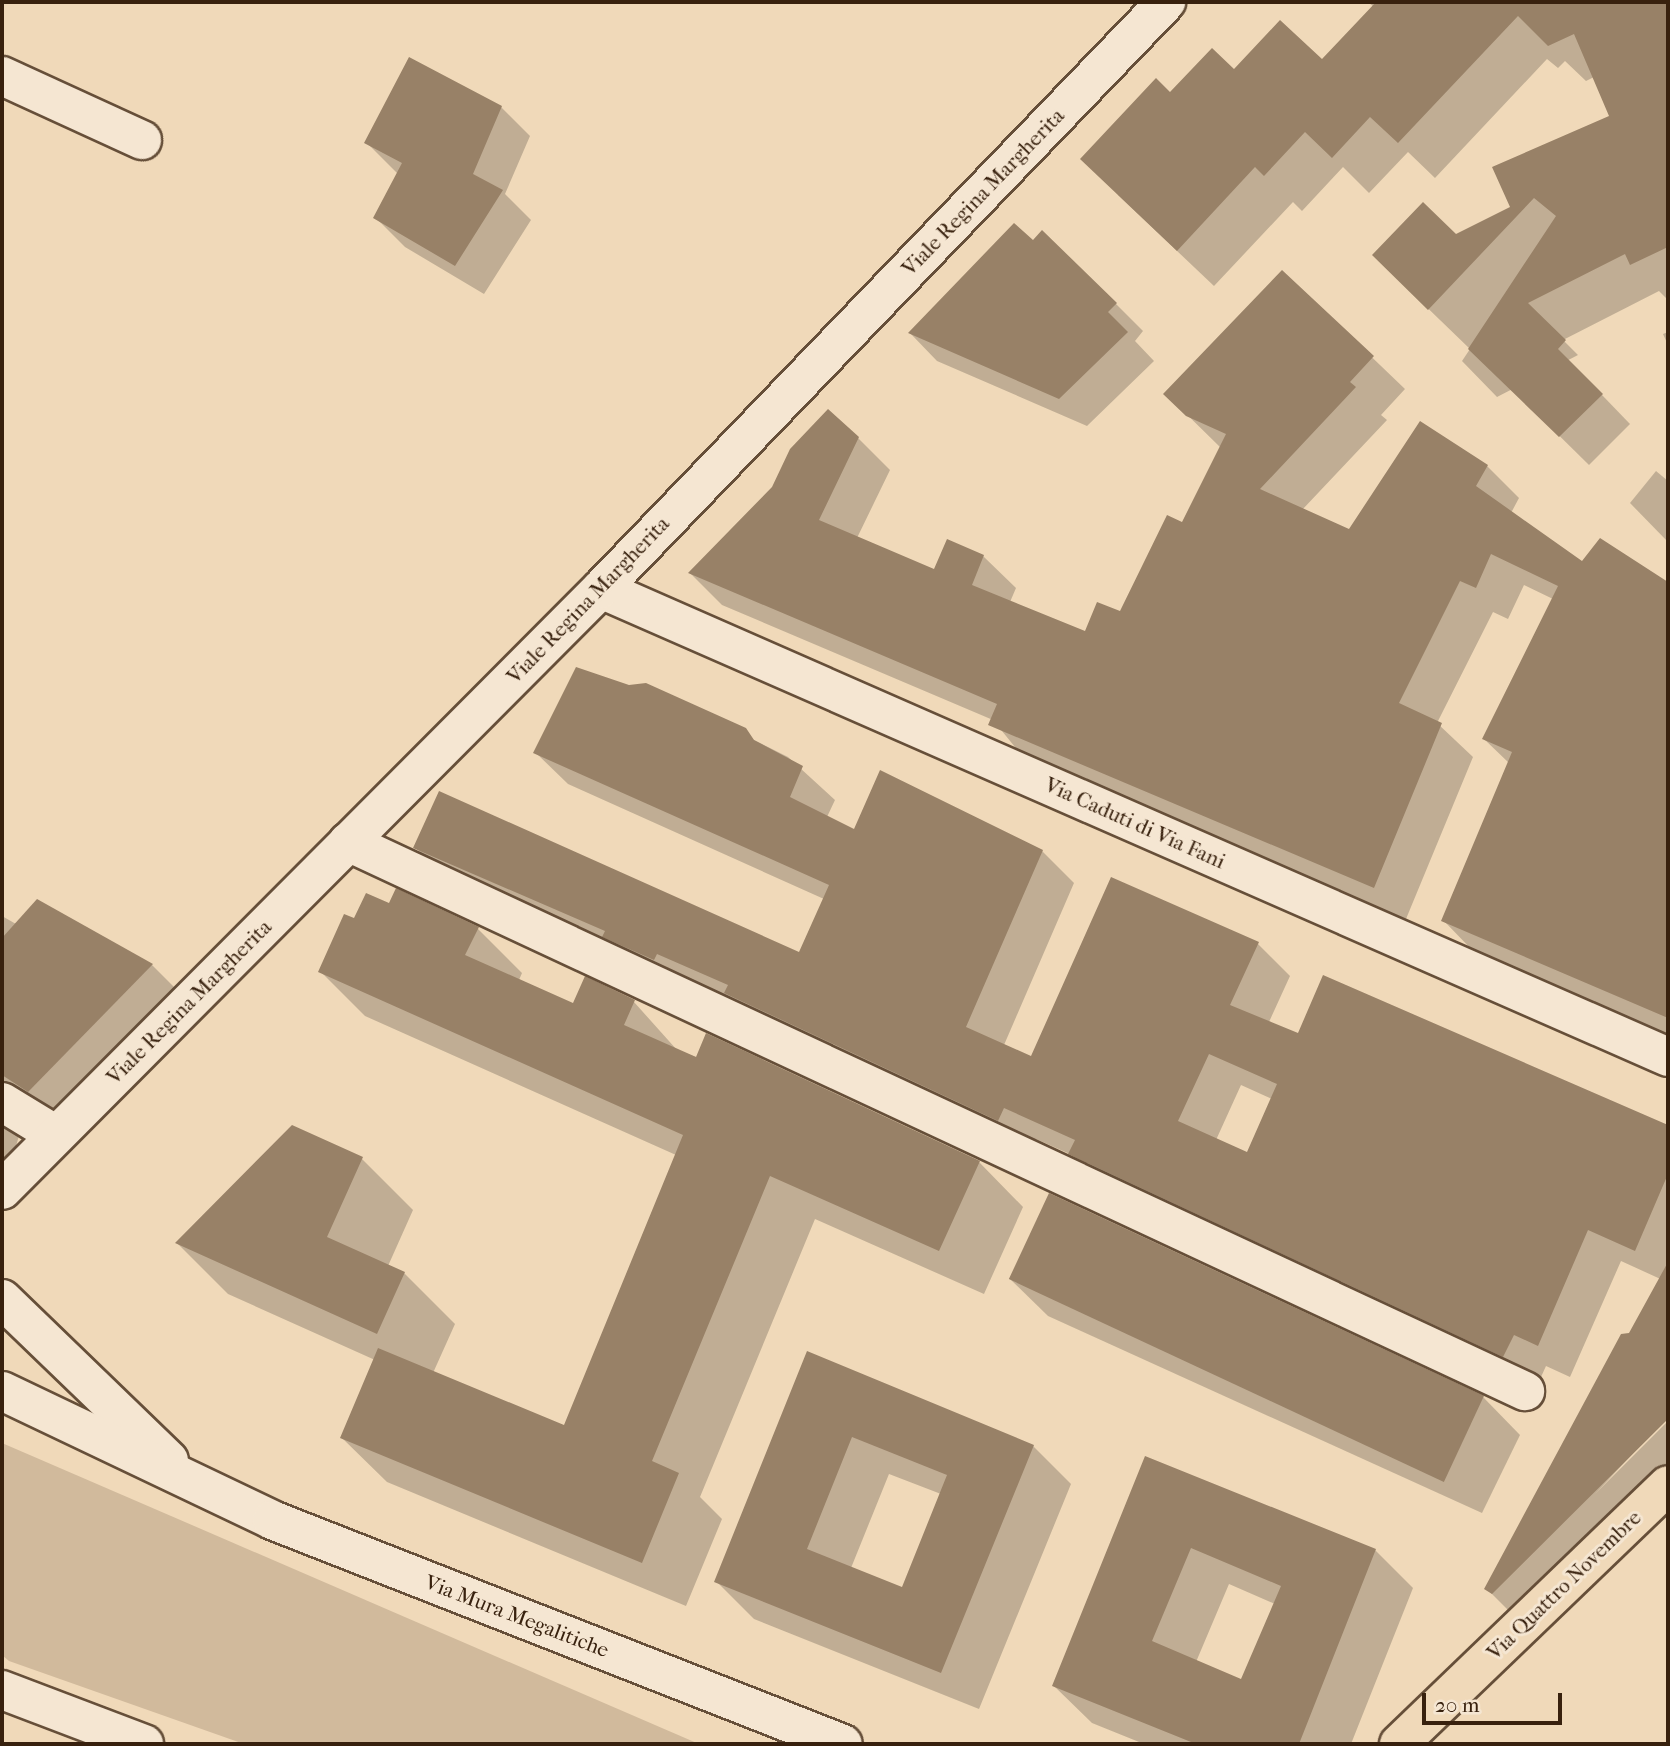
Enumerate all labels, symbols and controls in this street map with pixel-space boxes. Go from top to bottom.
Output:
street label: Viale Regina Margherita [897,103,1069,281]
street label: Viale Regina Margherita [502,511,674,689]
street label: Via Caduti di Via Fani [1041,772,1229,874]
street label: Viale Regina Margherita [101,914,277,1090]
street label: Via Quattro Novembre [1482,1505,1646,1665]
street label: Via Mura Megalitiche [421,1569,613,1663]
scale bar [1425,1680,1565,1724]
text: 20 m [1435,1693,1479,1717]

